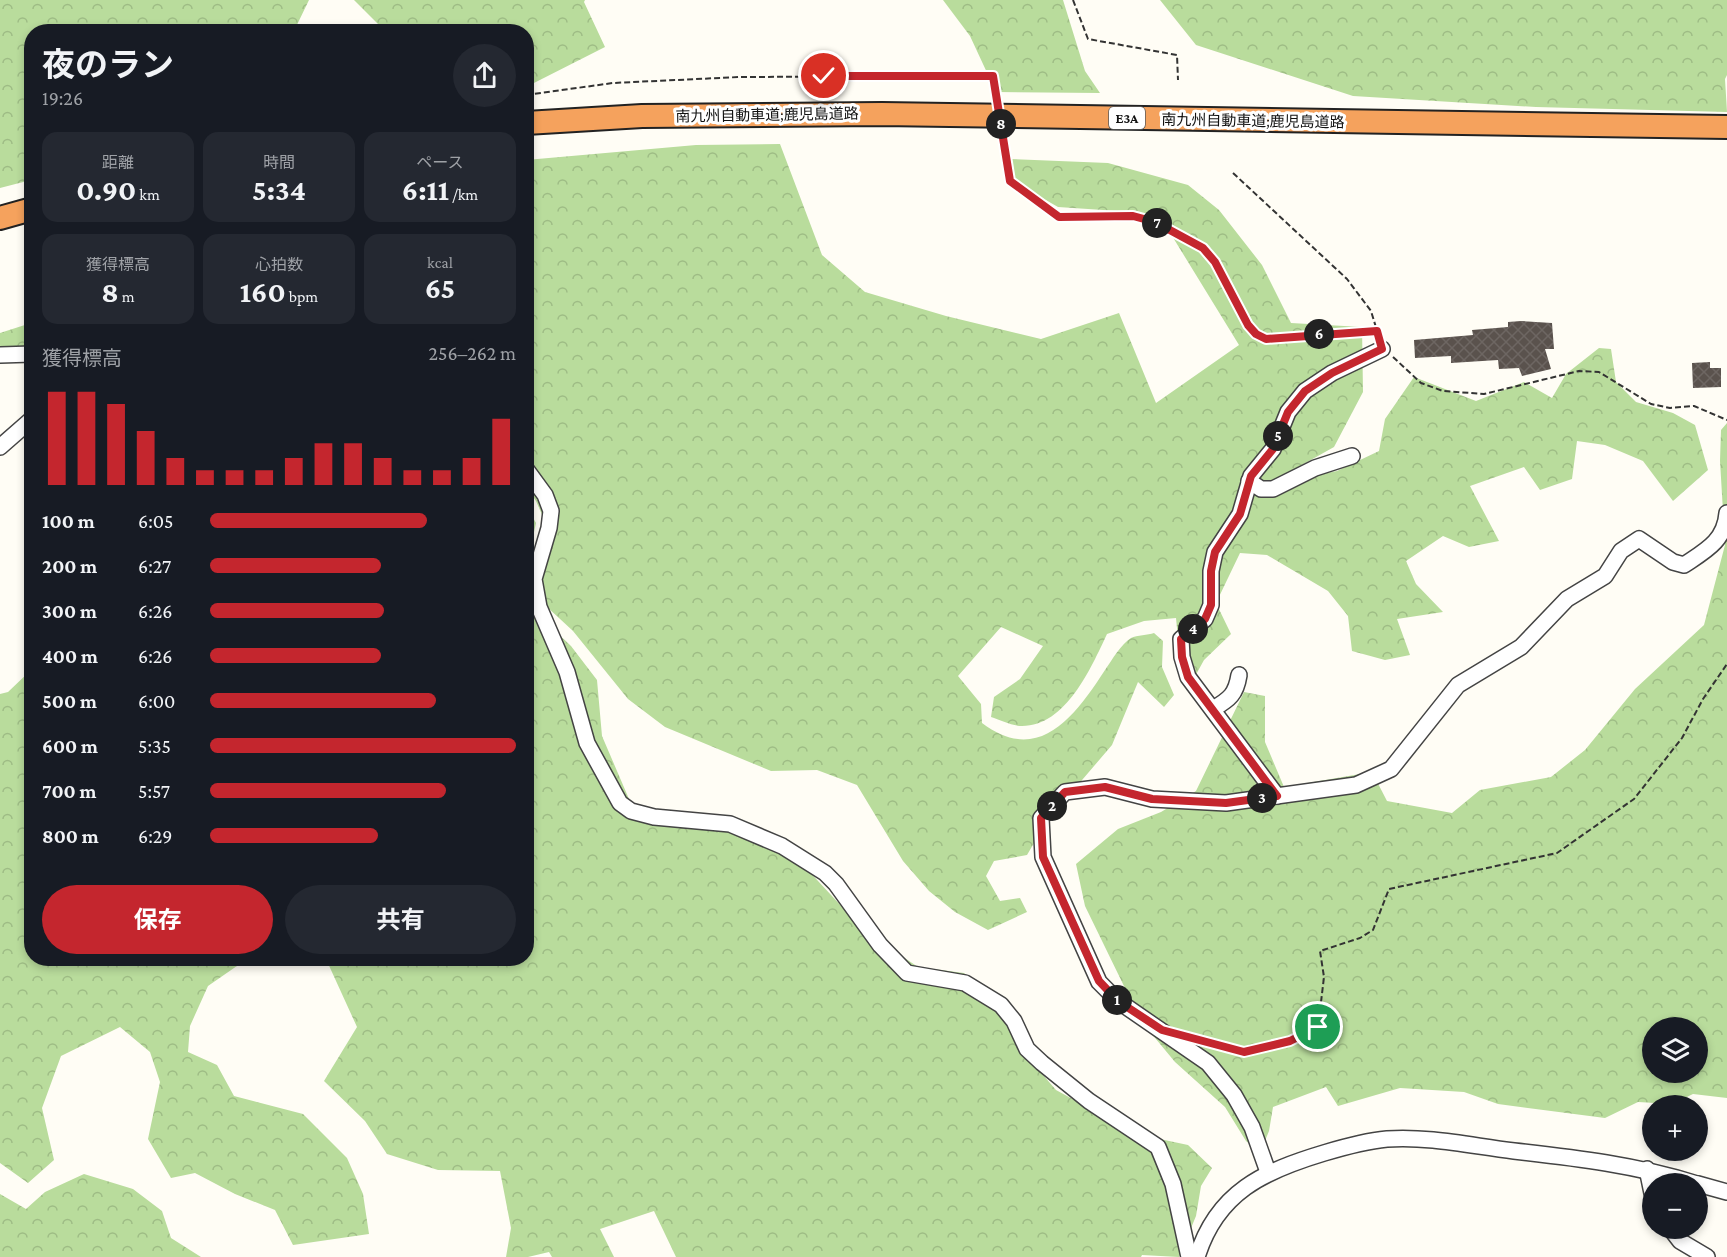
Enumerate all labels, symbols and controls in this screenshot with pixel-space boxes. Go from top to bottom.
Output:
button: share [453,44,516,107]
text: 夜のラン [42,46,174,83]
pin [798,50,849,101]
icon: check [807,59,840,92]
text: 19:26 [42,87,83,109]
street label: 南九州自動車道;鹿児島道路 [675,104,859,126]
road number: E3A [1109,107,1145,129]
pin: 8 [986,109,1016,139]
street label: 南九州自動車道;鹿児島道路 [1161,110,1345,132]
text: 8 [996,115,1006,132]
text: 距離 [102,154,134,171]
text: 時間 [263,154,295,171]
text: ペース [416,154,464,171]
text: 0.90 [76,173,136,206]
text: 5:34 [252,173,306,206]
text: 6:11 [402,173,449,206]
text: km [136,186,160,203]
text: /km [449,186,478,203]
pin: 7 [1142,208,1172,238]
text: 7 [1153,214,1161,231]
text: kcal [427,254,453,271]
text: 獲得標高 [86,256,150,273]
text: 心拍数 [255,256,303,273]
text: 65 [425,271,455,304]
text: 8 [101,275,119,308]
text: 160 [240,275,286,308]
text: m [119,288,135,305]
text: bpm [286,288,318,305]
pin: 6 [1304,319,1334,349]
text: 6 [1315,325,1323,342]
text: 256–262 m [428,342,516,364]
text: 獲得標高 [42,347,122,369]
pin: 5 [1263,421,1293,451]
text: 5 [1274,427,1282,444]
text: 100 m [42,510,95,532]
text: 6:05 [138,510,173,532]
text: 200 m [42,555,97,577]
text: 6:27 [138,555,171,577]
text: 300 m [42,600,97,622]
text: 6:26 [138,600,172,622]
pin: 4 [1178,614,1208,644]
text: 4 [1189,620,1197,637]
text: 400 m [42,645,98,667]
text: 6:26 [138,645,172,667]
text: 500 m [42,690,97,712]
text: 6:00 [138,690,175,712]
text: 600 m [42,735,98,757]
text: 5:35 [138,735,171,757]
text: 700 m [42,780,96,802]
text: 5:57 [138,780,170,802]
pin: 3 [1247,783,1277,813]
text: 3 [1258,789,1266,806]
pin: 2 [1037,791,1067,821]
text: 2 [1048,797,1056,814]
text: 800 m [42,825,99,847]
text: 6:29 [138,825,172,847]
button: 保存 [42,885,273,954]
button: 共有 [285,885,516,954]
pin: 1 [1102,985,1132,1015]
text: 1 [1114,991,1120,1008]
pin [1292,1001,1343,1052]
icon: arrive [1301,1010,1334,1043]
map controls [1642,1017,1708,1239]
button: layers [1642,1017,1708,1083]
button: + [1642,1095,1708,1161]
button: − [1642,1173,1708,1239]

